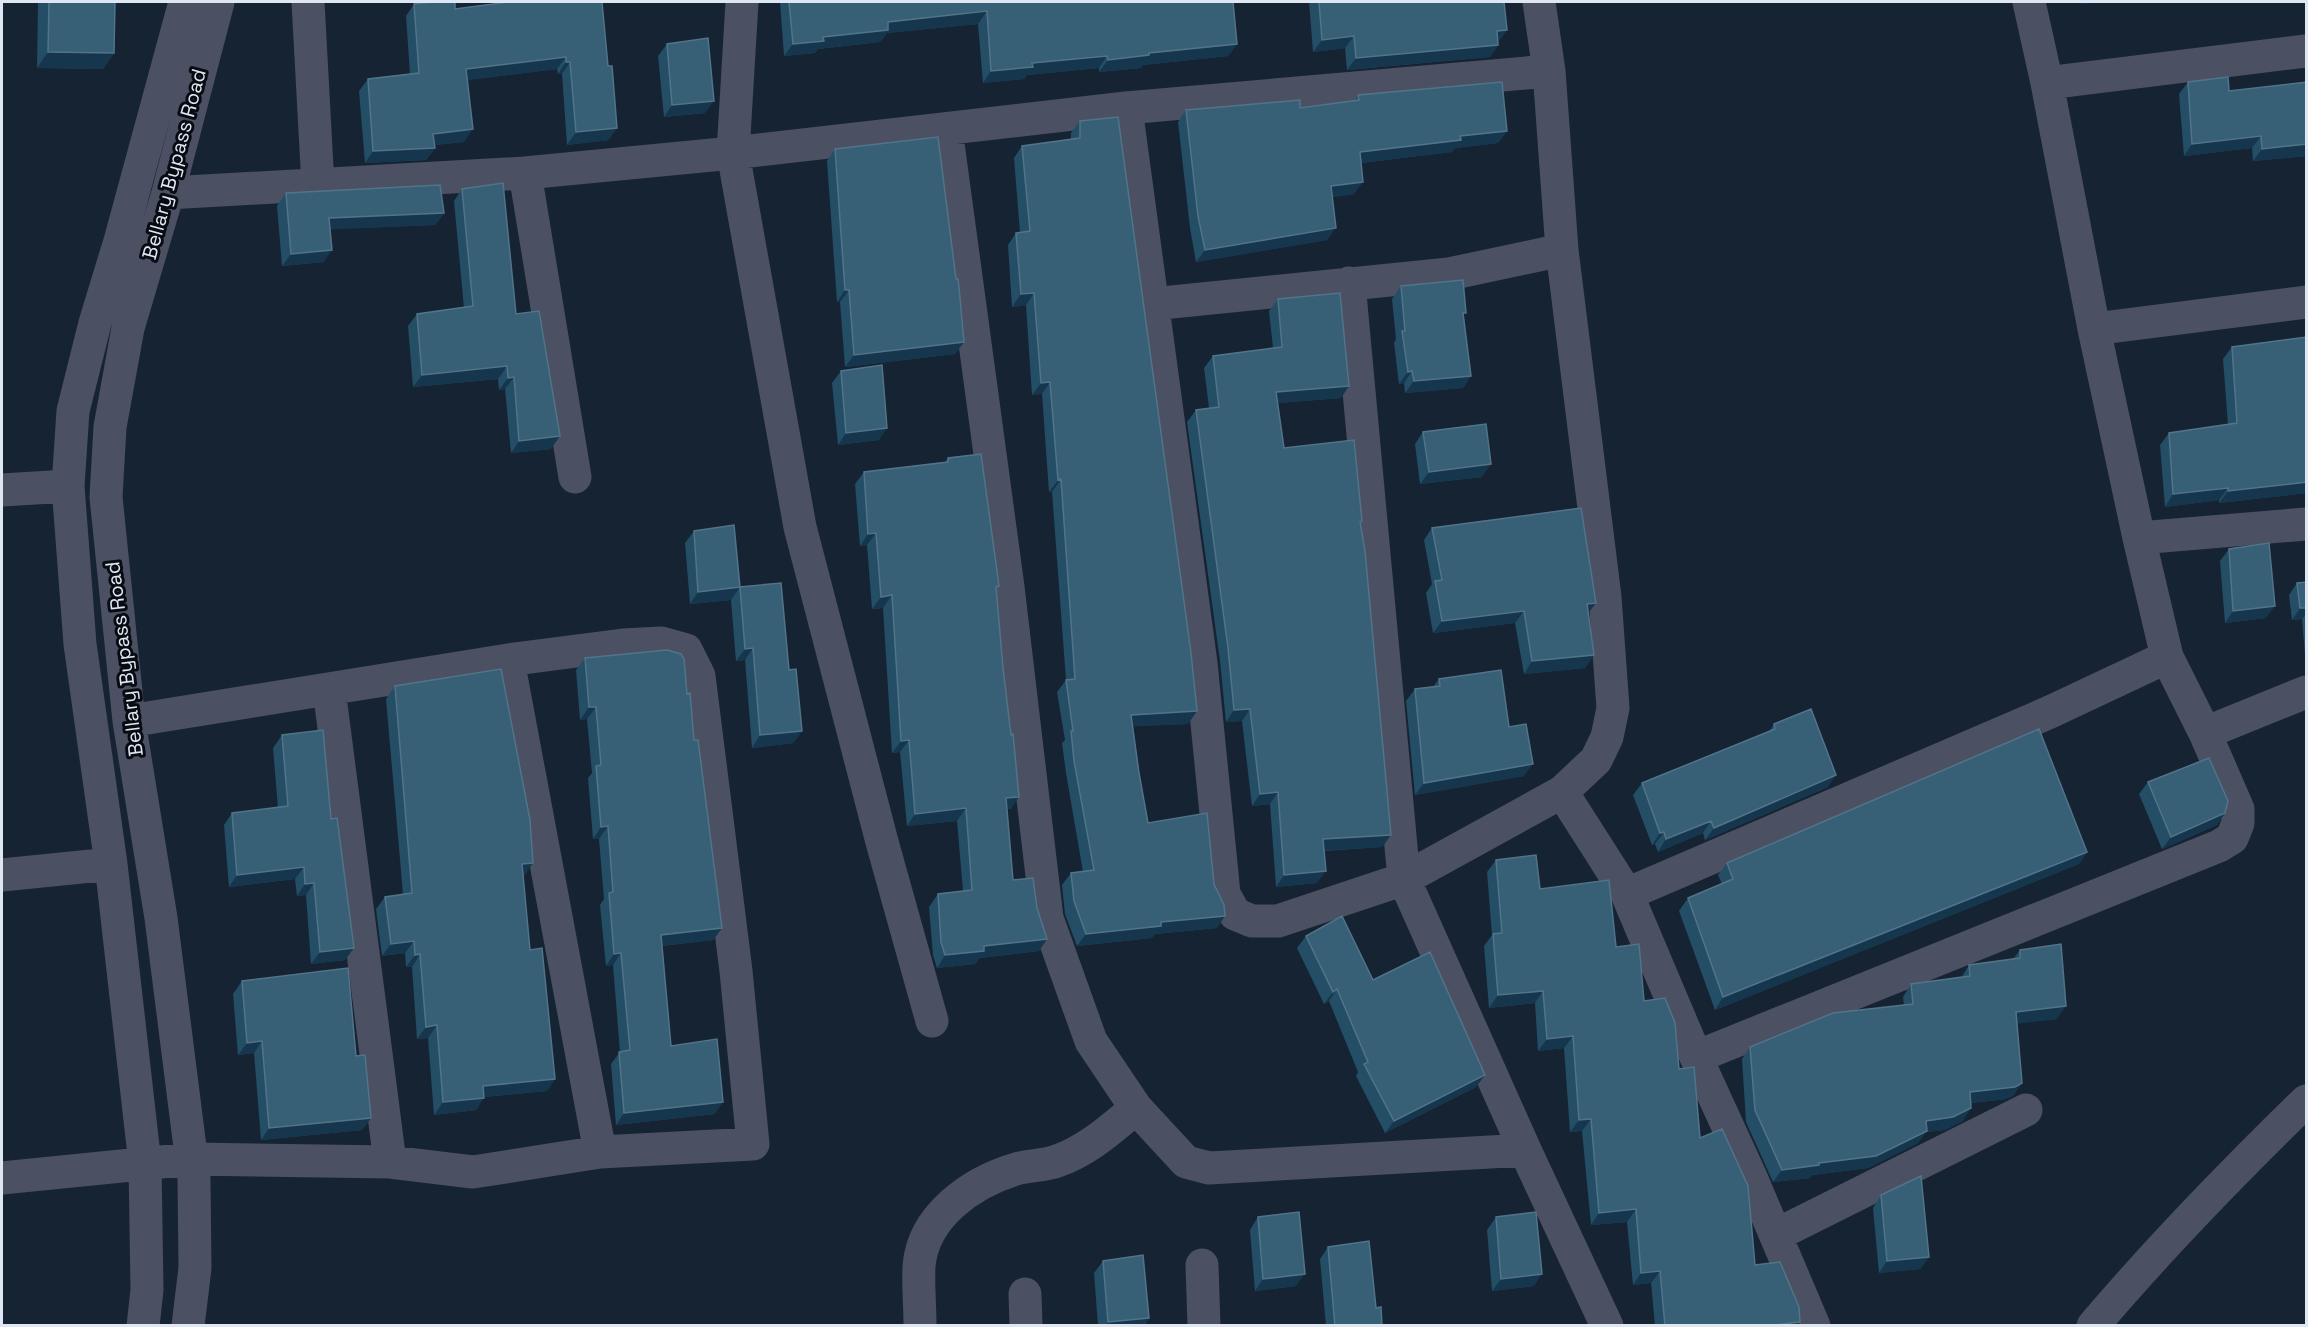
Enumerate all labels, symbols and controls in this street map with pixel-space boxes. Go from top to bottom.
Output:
street label: Bellary Bypass Road [136,66,212,262]
street label: Bellary Bypass Road [99,560,149,758]

